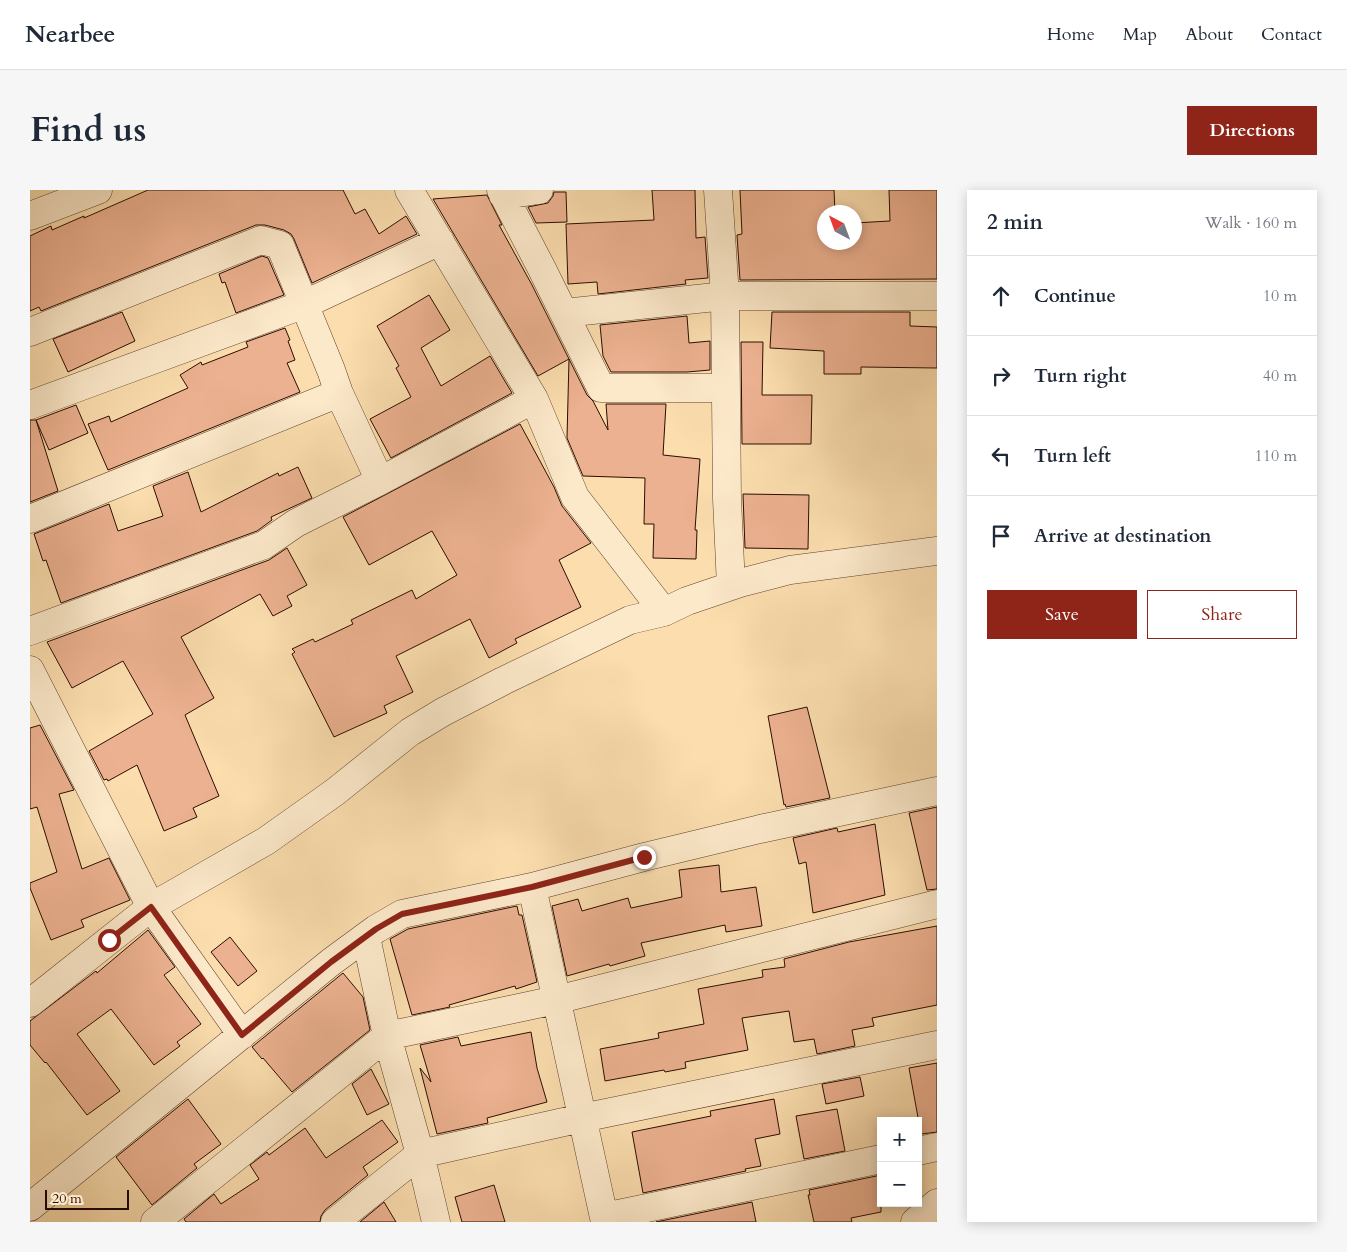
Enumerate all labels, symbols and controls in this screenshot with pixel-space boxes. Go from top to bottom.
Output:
text: Nearbee [25,18,115,51]
text: Home [1047,22,1095,47]
text: Map [1123,22,1157,47]
text: About [1185,22,1233,47]
text: Contact [1261,22,1322,47]
text: Find us [30,106,146,154]
button: Directions [1187,106,1317,155]
north arrow [817,205,862,250]
text: 2 min [987,208,1043,237]
text: Walk · 160 m [1205,212,1297,234]
icon: ahead [987,282,1015,310]
text: Continue [1034,283,1116,309]
text: 10 m [1263,285,1297,307]
icon: right [987,362,1015,390]
text: Turn right [1034,363,1126,389]
text: 40 m [1263,365,1297,387]
icon: left [987,442,1015,470]
text: Turn left [1034,443,1111,469]
text: 110 m [1255,445,1297,467]
icon: arrive [987,522,1015,550]
text: Arrive at destination [1034,523,1211,549]
button: Save [987,590,1137,639]
button: Share [1147,590,1297,639]
route end [633,846,656,869]
route start [98,929,121,952]
map controls [877,1117,922,1207]
button: + [877,1117,922,1162]
button: − [877,1162,922,1207]
scale bar [45,1187,129,1210]
text: 20 m [52,1189,82,1208]

